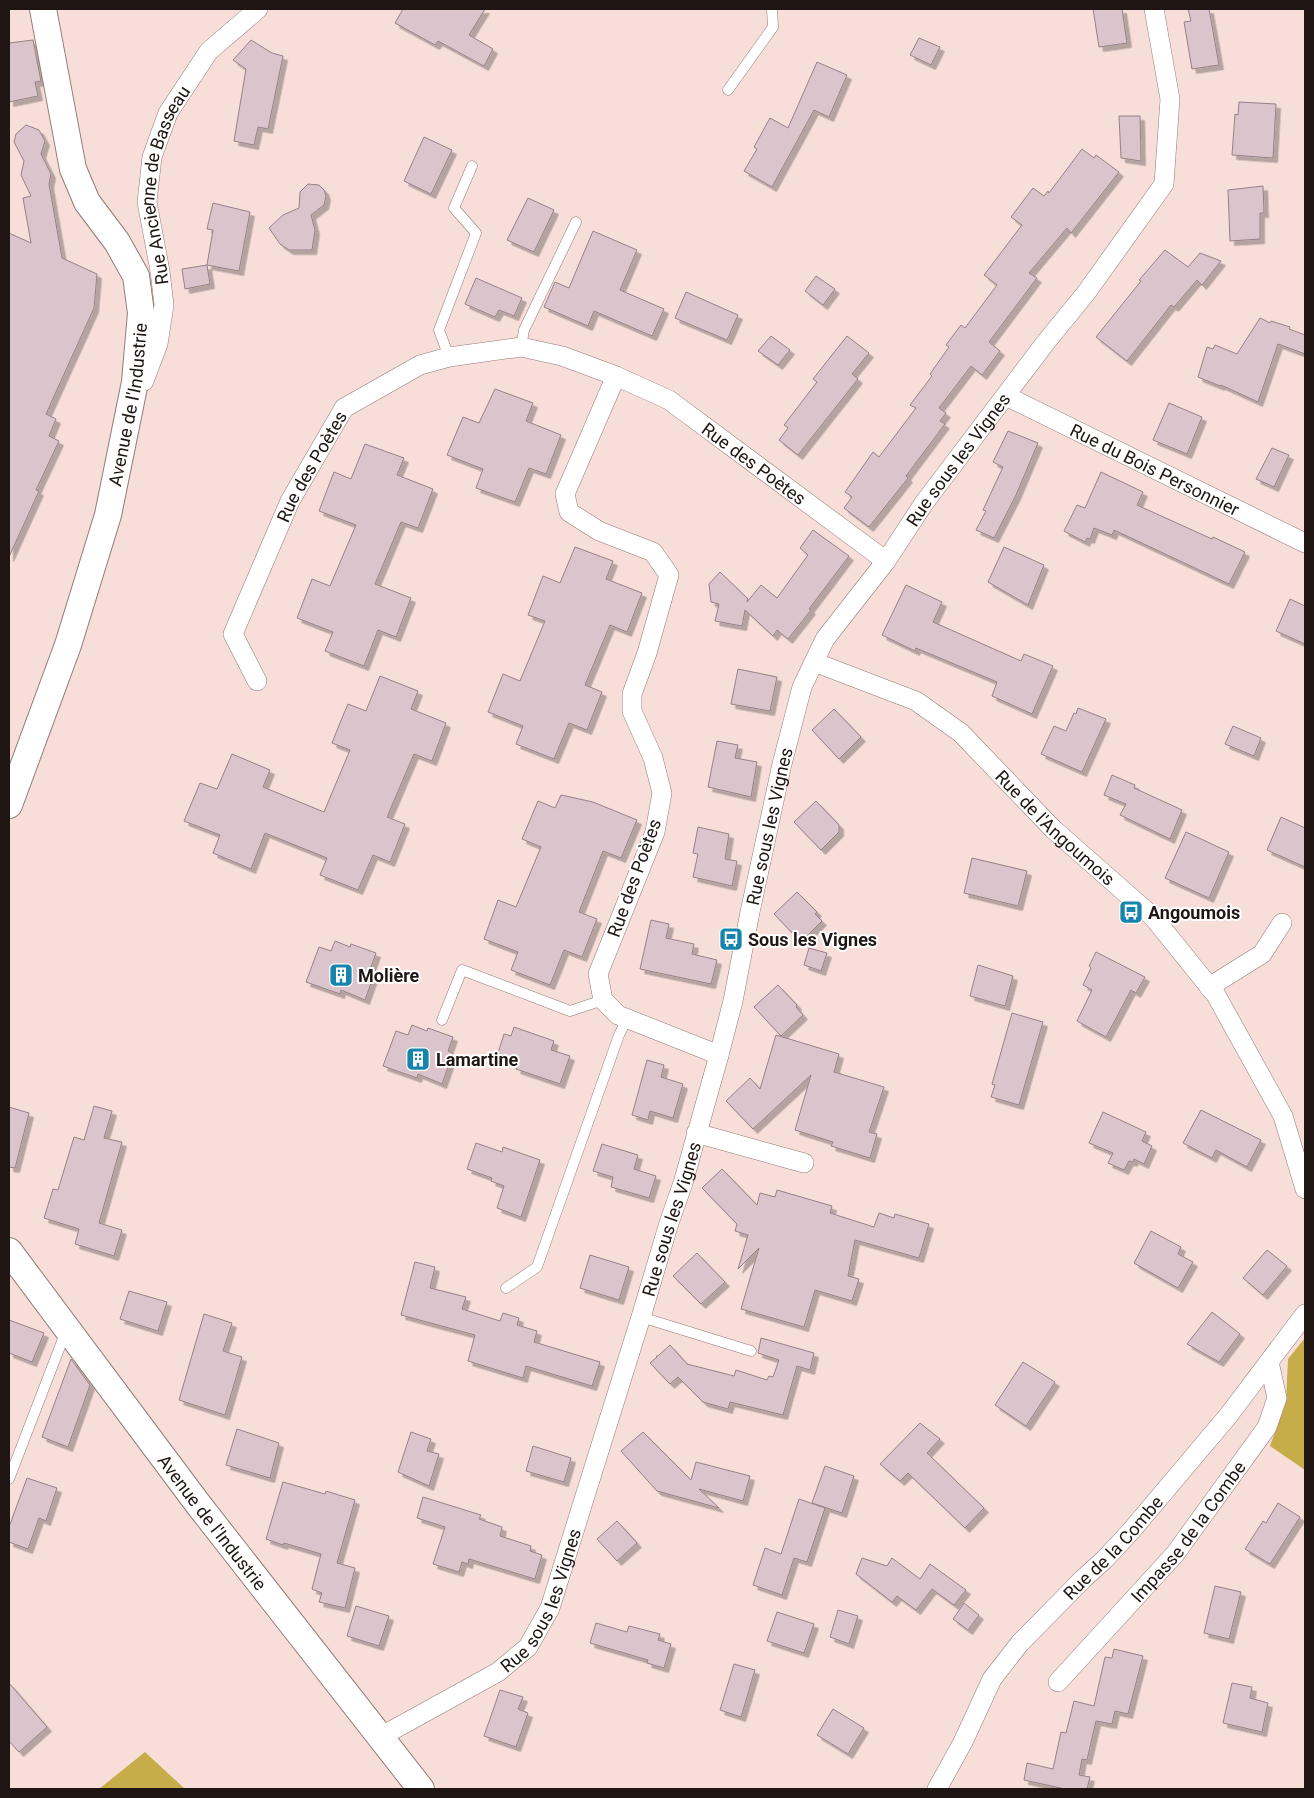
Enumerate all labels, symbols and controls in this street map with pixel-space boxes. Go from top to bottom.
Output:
street label: Rue Ancienne de Basseau [136,81,194,286]
street label: Avenue de l'Industrie [104,322,151,488]
street label: Rue sous les Vignes [901,389,1014,530]
street label: Rue des Poètes [272,407,351,525]
street label: Rue des Poètes [698,418,810,509]
street label: Rue du Bois Personnier [1067,419,1243,520]
street label: Rue sous les Vignes [741,745,796,907]
street label: Rue de l'Angoumois [991,765,1120,889]
street label: Rue des Poètes [603,816,665,940]
bus stop icon: Angoumois [1118,899,1144,925]
place label: Angoumois [1148,902,1240,923]
bus stop icon: Sous les Vignes [718,926,744,952]
place label: Sous les Vignes [748,929,877,950]
building icon: Molière [328,962,354,988]
place label: Molière [358,965,420,986]
building icon: Lamartine [405,1046,431,1072]
place label: Lamartine [436,1049,519,1070]
street label: Rue sous les Vignes [637,1139,705,1299]
street label: Avenue de l'Industrie [154,1450,271,1594]
street label: Impasse de la Combe [1126,1457,1249,1606]
street label: Rue de la Combe [1059,1491,1167,1604]
street label: Rue sous les Vignes [496,1526,585,1676]

